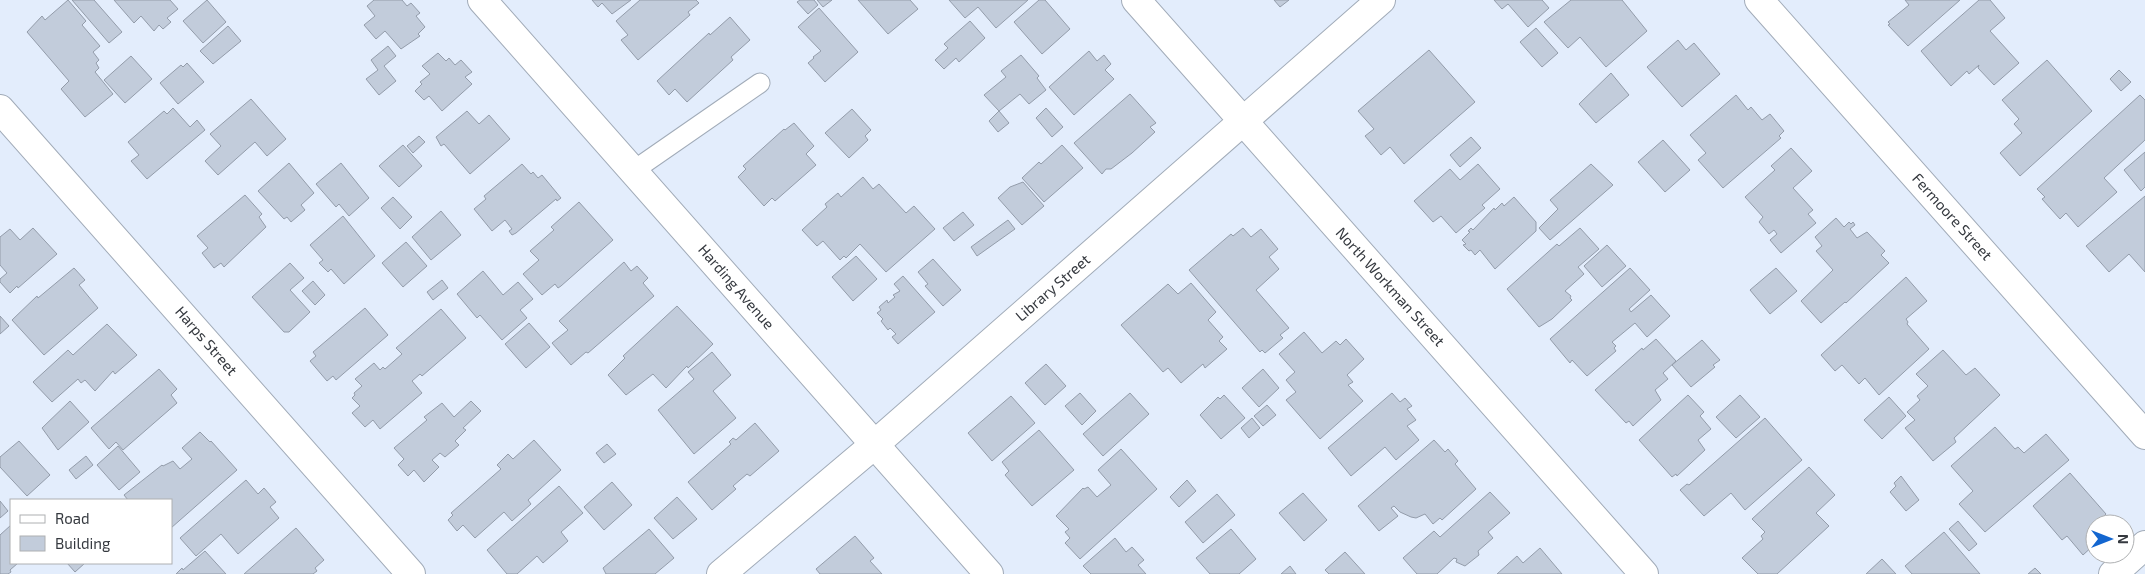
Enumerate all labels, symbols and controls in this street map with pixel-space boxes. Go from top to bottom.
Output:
street label: Fermoore Street [1909,169,1997,264]
street label: North Workman Street [1333,223,1449,350]
street label: Harding Avenue [695,240,779,333]
street label: Library Street [1011,250,1094,325]
street label: Harps Street [172,302,242,379]
legend [10,499,172,564]
text: Road [55,509,90,527]
north arrow [2085,514,2135,564]
text: Building [55,534,111,552]
text: N [2115,534,2132,544]

